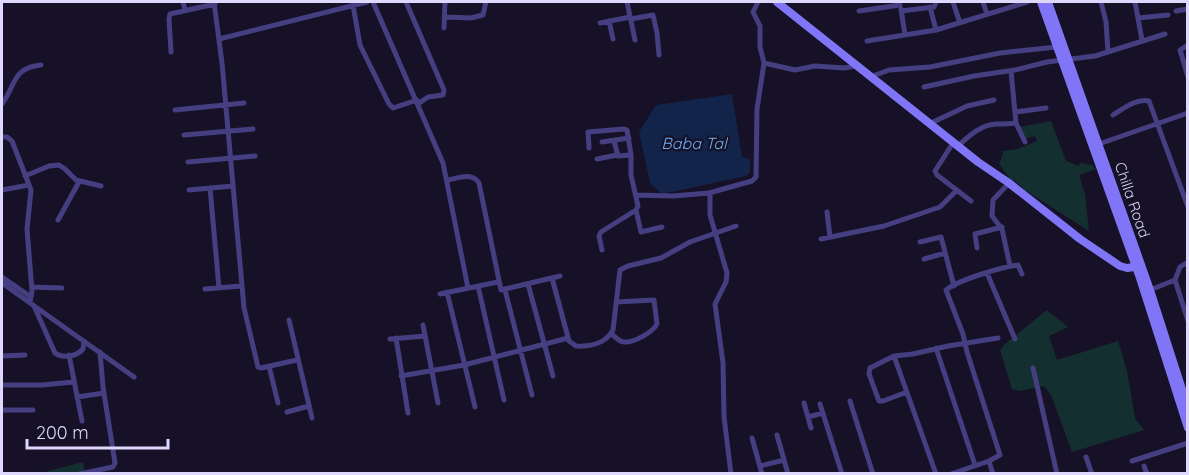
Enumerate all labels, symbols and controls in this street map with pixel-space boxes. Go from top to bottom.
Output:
water label: Baba Tal [661,133,729,153]
street label: Chilla Road [1111,159,1154,240]
scale bar [27,412,168,450]
text: 200 m [36,421,89,444]

